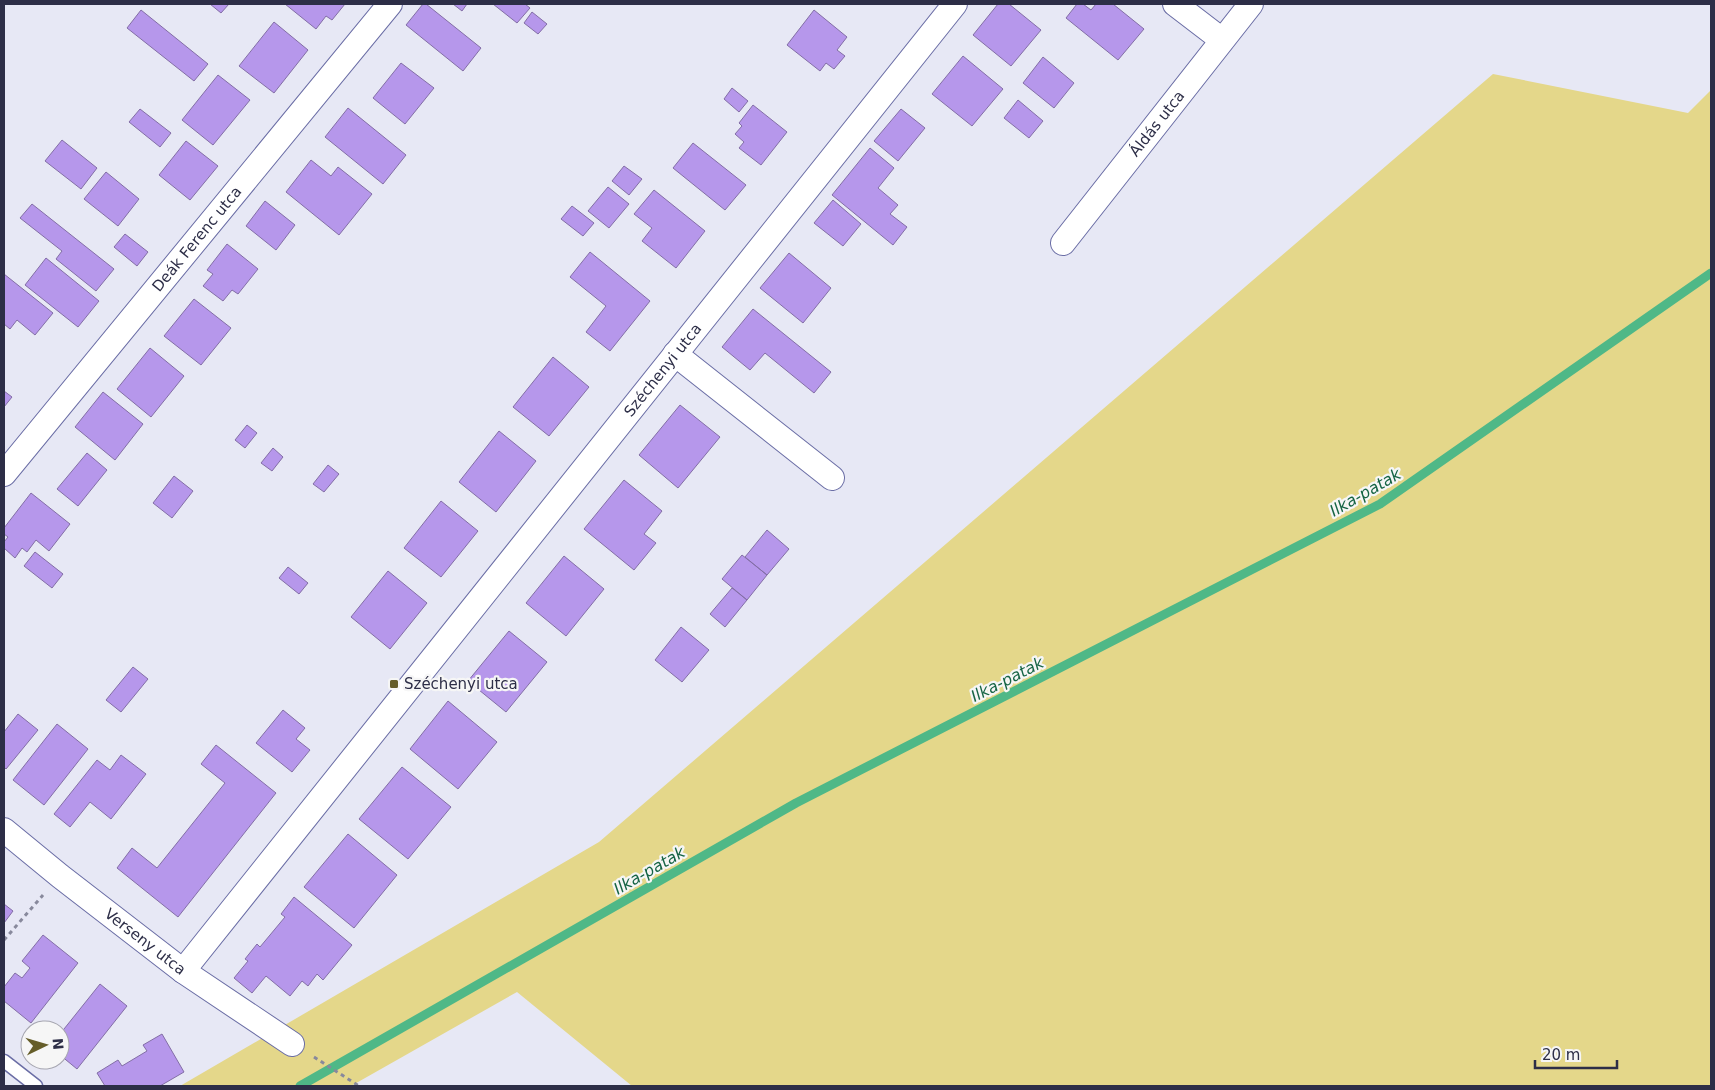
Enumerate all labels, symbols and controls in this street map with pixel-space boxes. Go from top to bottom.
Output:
street label: Áldás utca [1125,87,1188,160]
street label: Deák Ferenc utca [148,183,245,295]
street label: Széchenyi utca [620,320,705,420]
water label: Ilka-patak [1326,464,1405,520]
water label: Ilka-patak [968,653,1048,706]
place label: Széchenyi utca [404,675,518,693]
marker: Széchenyi utca [388,678,400,690]
water label: Ilka-patak [610,842,689,898]
street label: Verseny utca [101,905,189,979]
north arrow [20,1020,70,1070]
text: N [49,1037,66,1050]
scale bar [1535,1038,1618,1070]
text: 20 m [1542,1046,1580,1064]

